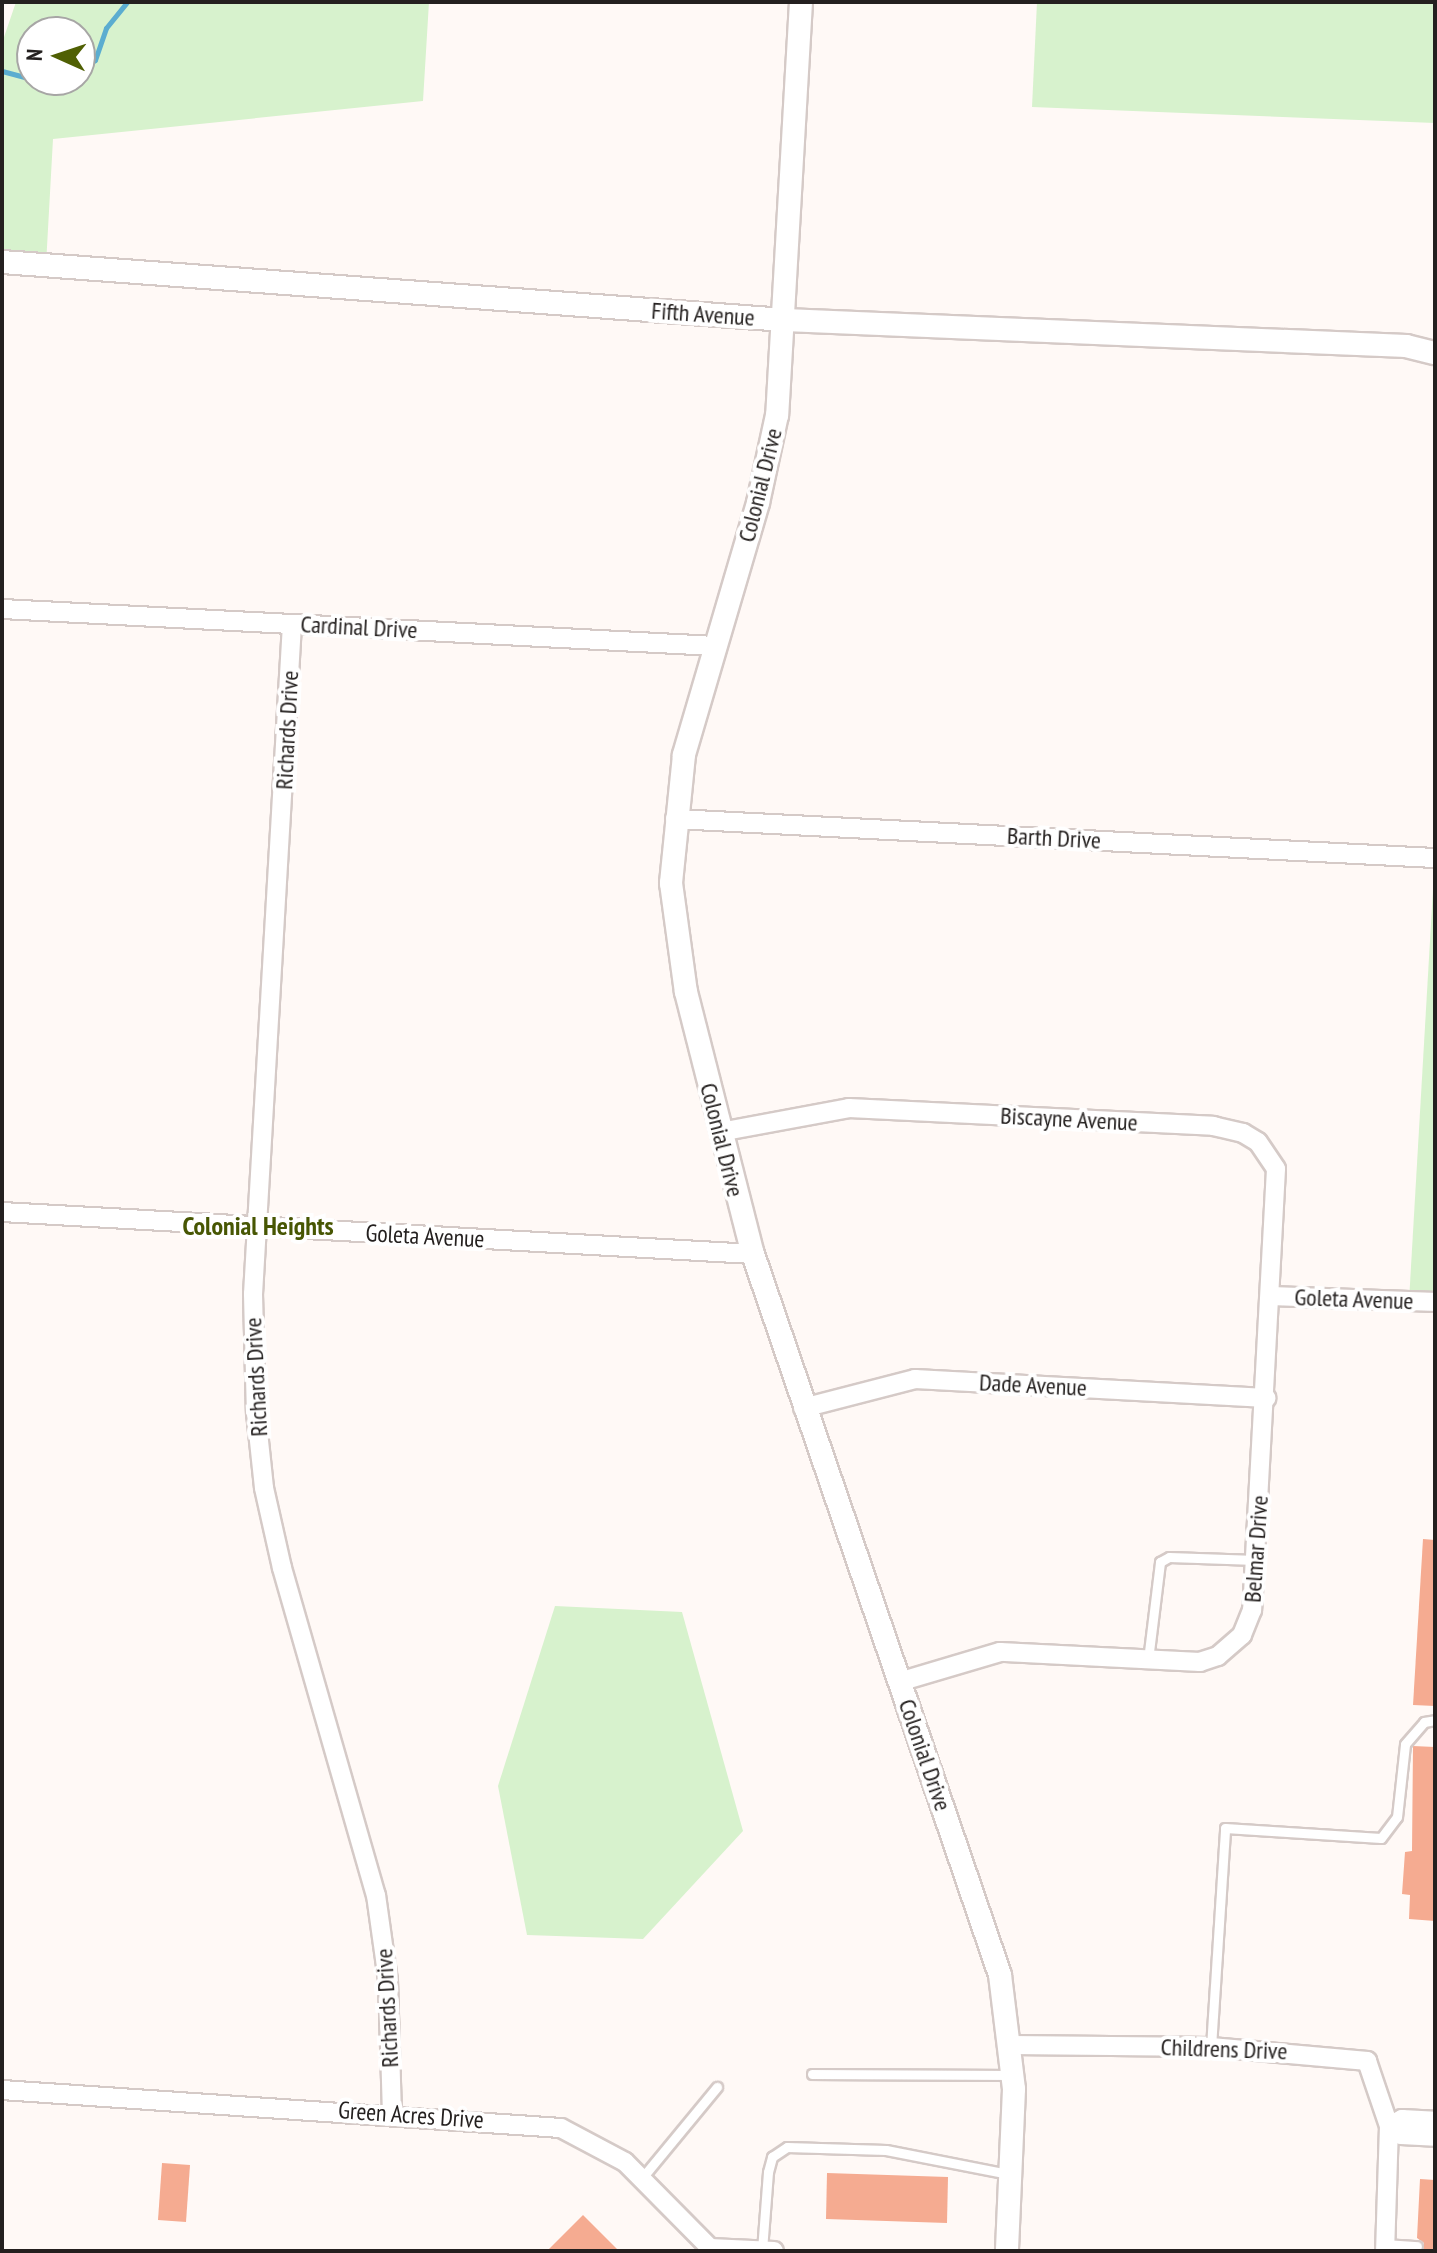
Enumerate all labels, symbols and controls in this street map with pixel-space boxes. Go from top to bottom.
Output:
north arrow [16,16,96,96]
text: N [20,48,48,62]
street label: Fifth Avenue [650,296,756,332]
street label: Colonial Drive [732,425,788,545]
street label: Cardinal Drive [300,610,418,644]
street label: Richards Drive [270,670,304,790]
street label: Barth Drive [1006,821,1102,855]
street label: Colonial Drive [694,1080,750,1200]
street label: Biscayne Avenue [999,1101,1139,1137]
district label: Colonial Heights [182,1210,334,1242]
street label: Goleta Avenue [364,1218,486,1254]
street label: Goleta Avenue [1294,1283,1414,1315]
street label: Richards Drive [239,1317,273,1437]
street label: Dade Avenue [978,1368,1088,1402]
street label: Belmar Drive [1238,1494,1274,1604]
street label: Colonial Drive [892,1695,958,1815]
street label: Richards Drive [370,1948,404,2068]
street label: Childrens Drive [1160,2032,1288,2066]
street label: Green Acres Drive [337,2096,485,2134]

